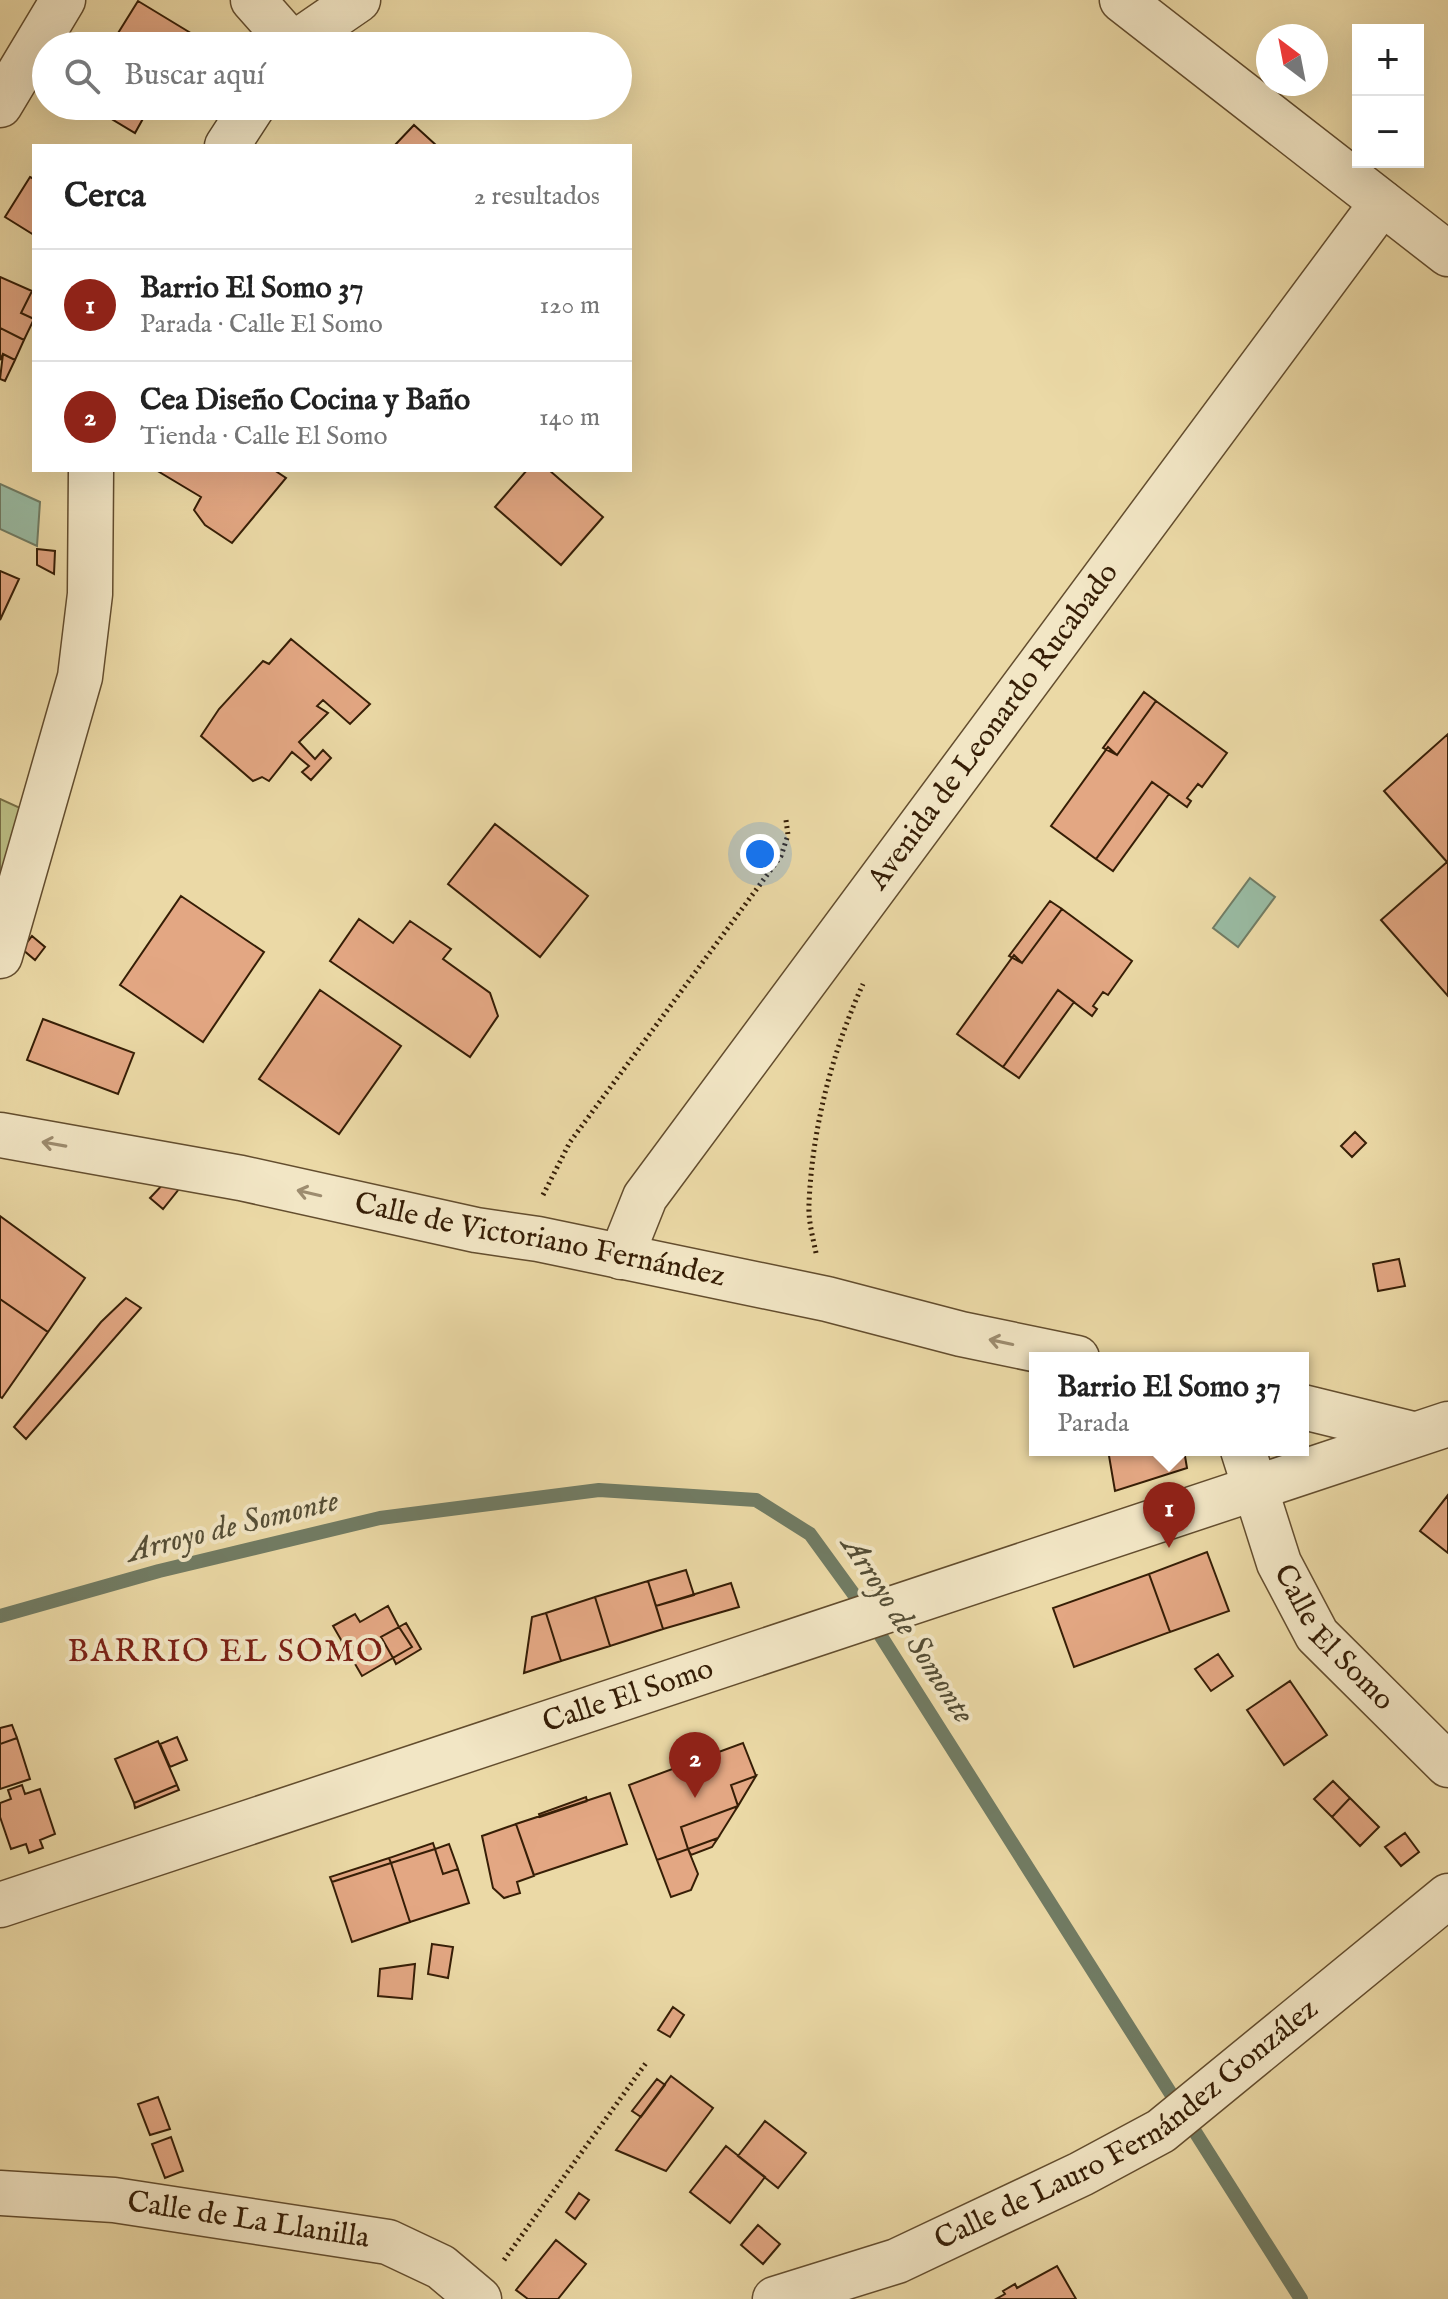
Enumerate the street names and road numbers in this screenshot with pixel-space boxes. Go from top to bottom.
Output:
street label: Avenida de Leonardo Rucabado [859,556,1127,899]
street label: Calle de Victoriano Fernández [351,1185,728,1296]
street label: Calle El Somo [1264,1558,1402,1719]
street label: Calle El Somo [538,1650,718,1742]
street label: Calle de Lauro Fernández González [929,1991,1326,2259]
street label: Calle de La Llanilla [125,2183,372,2258]

